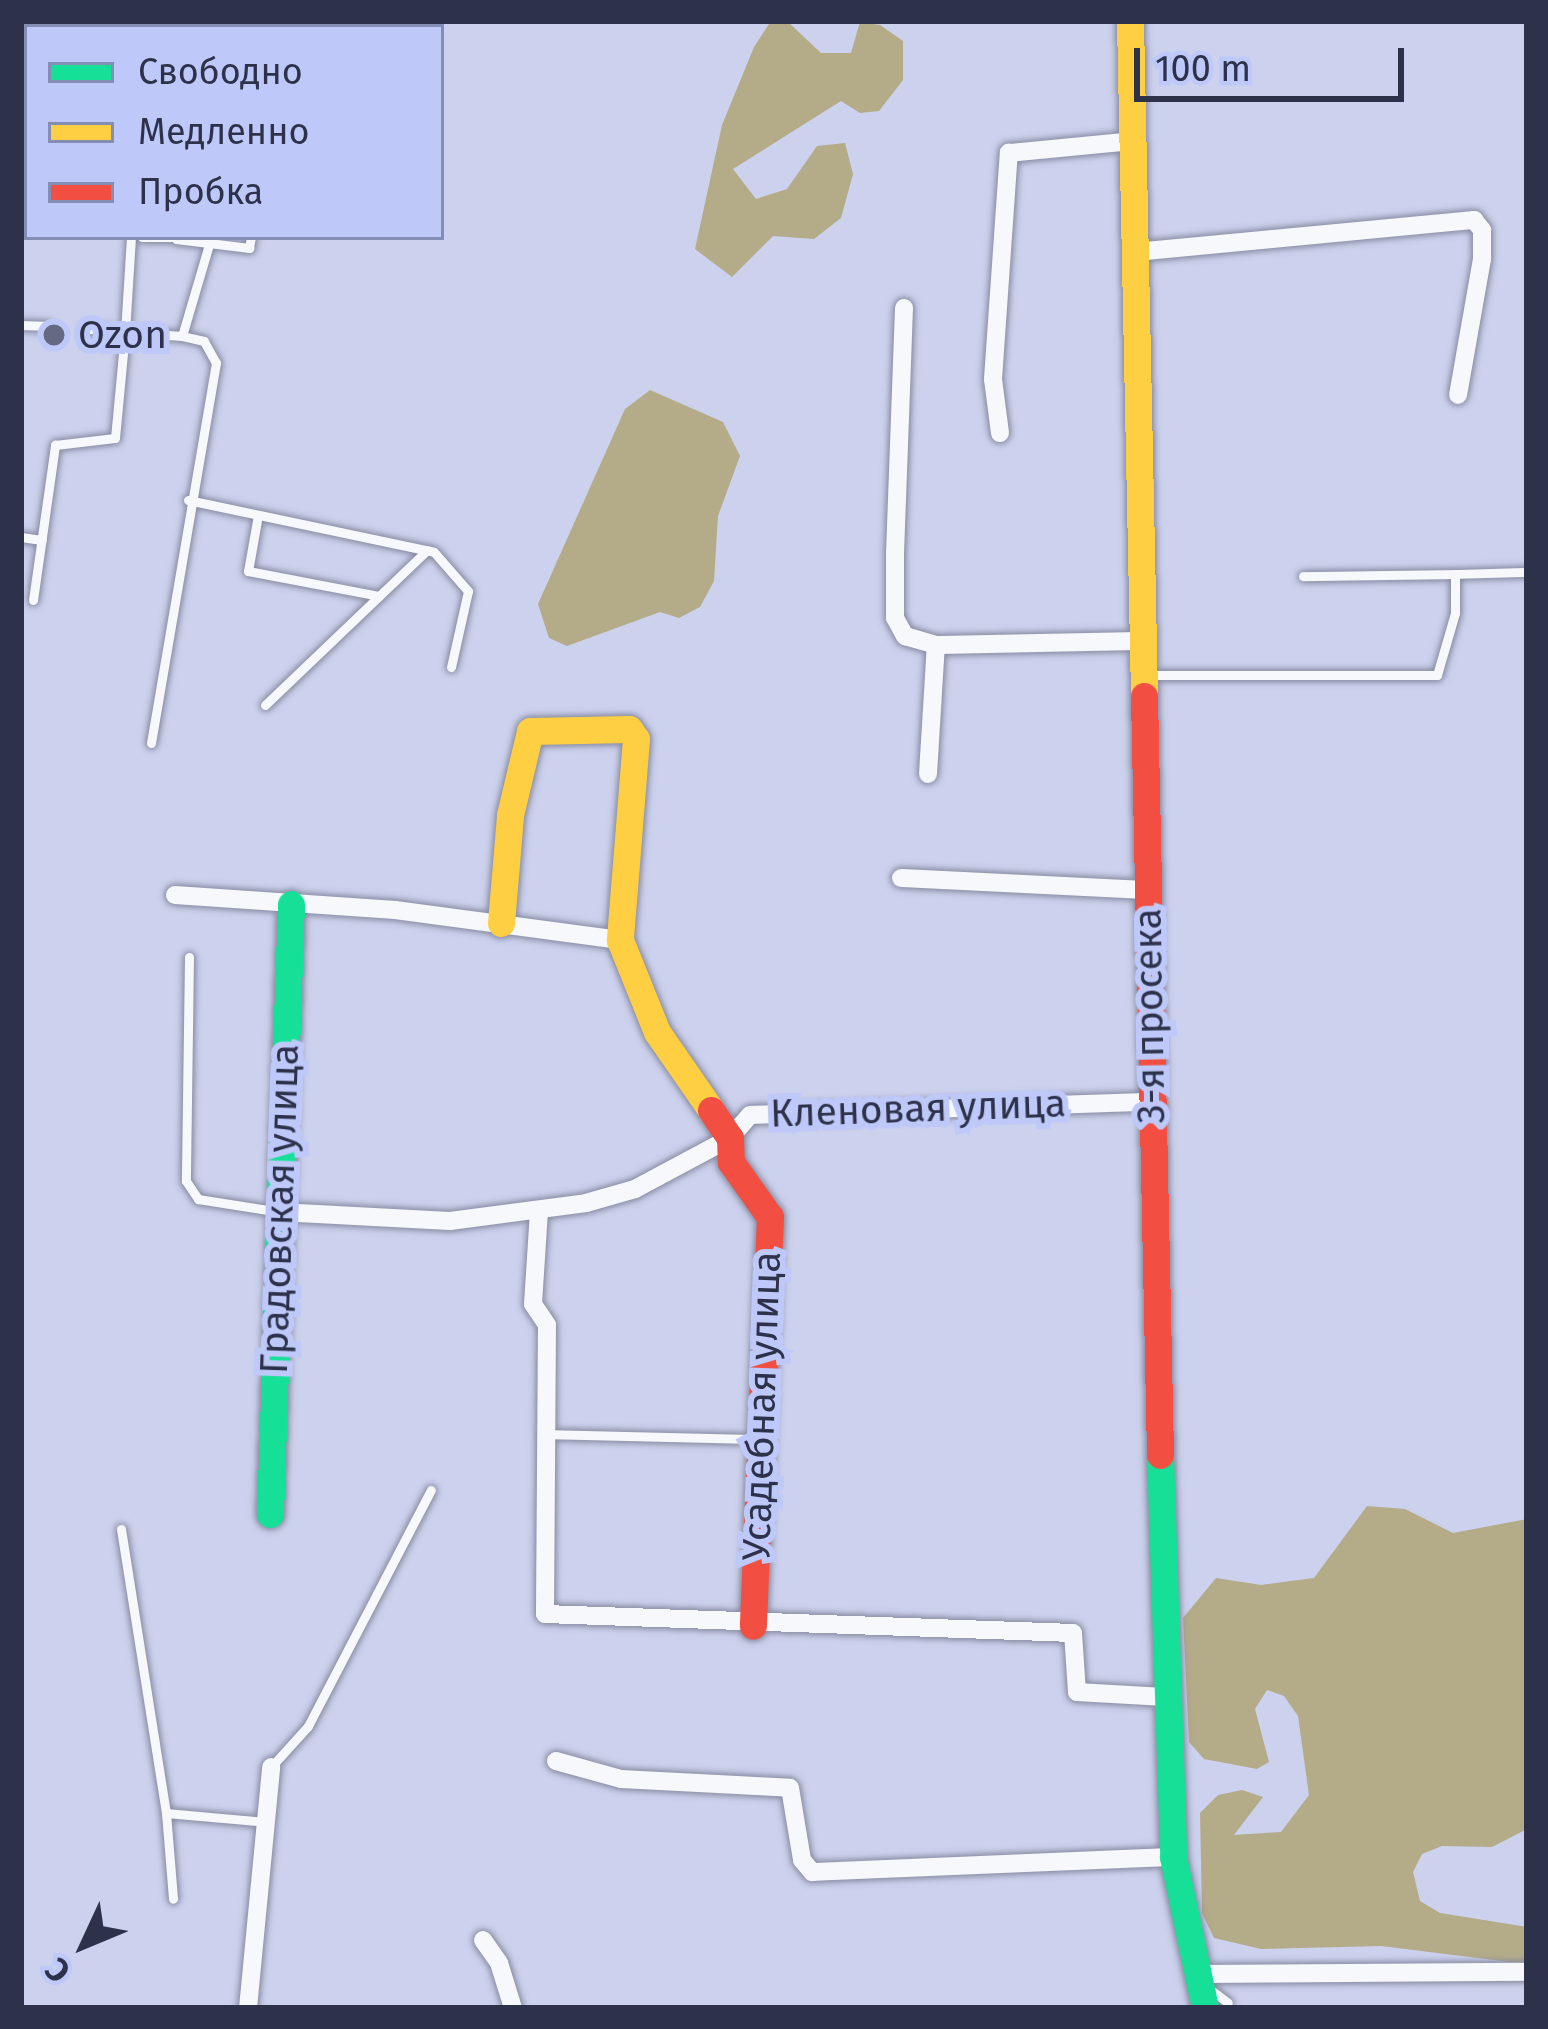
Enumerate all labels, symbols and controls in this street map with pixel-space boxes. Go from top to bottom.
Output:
legend [24,24,444,240]
scale bar [1140,24,1410,98]
text: 100 m [1155,47,1251,91]
text: Свободно [138,50,303,94]
text: Медленно [138,110,310,154]
text: Пробка [138,170,263,214]
place label: Ozon [78,312,167,358]
marker: Ozon [41,322,67,348]
street label: 3-я просека [1125,908,1175,1124]
street label: Градовская улица [251,1043,309,1375]
street label: Кленовая улица [769,1080,1067,1138]
street label: Усадебная улица [733,1251,791,1561]
north arrow [24,1885,144,2005]
text: С [37,1949,79,1991]

